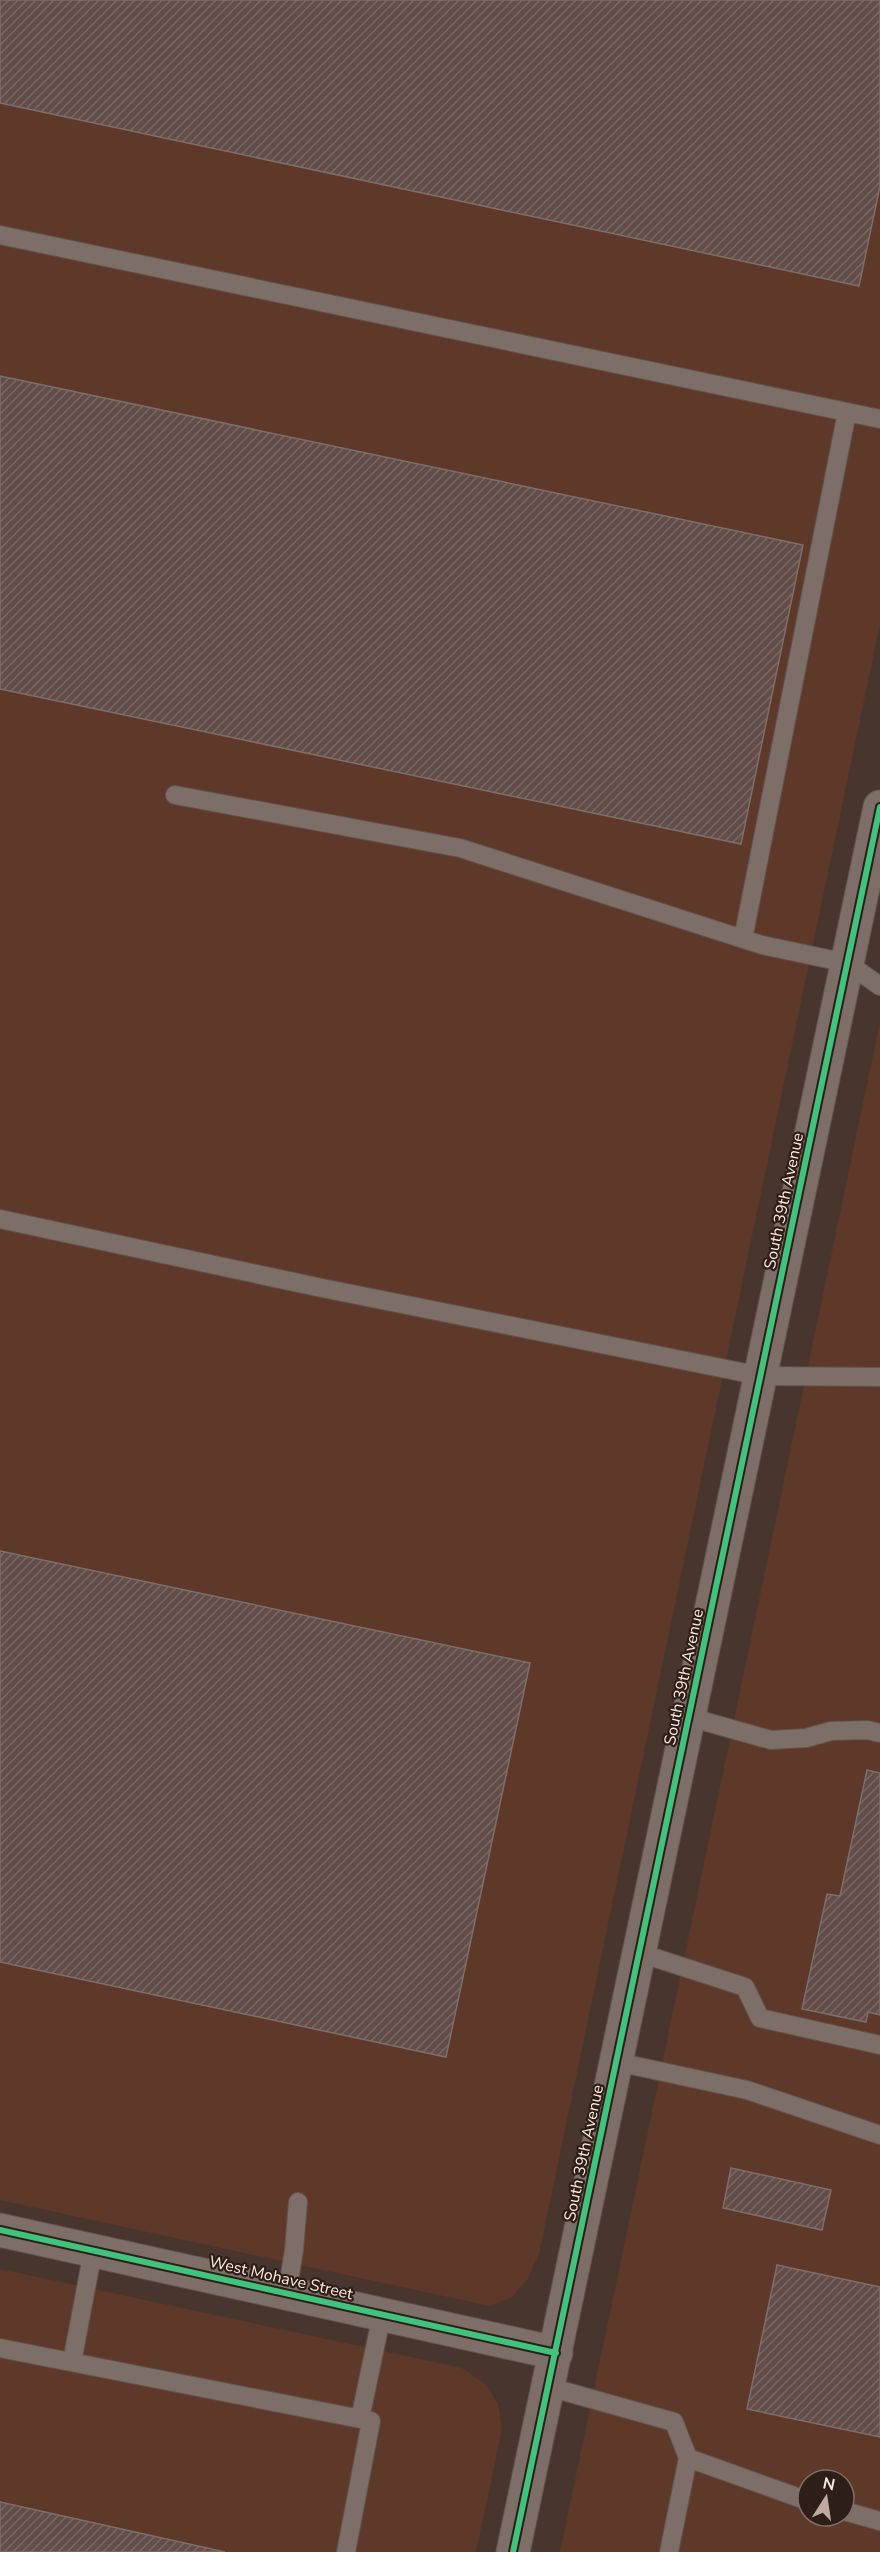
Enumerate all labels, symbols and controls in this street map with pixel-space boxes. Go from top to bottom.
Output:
street label: South 39th Avenue [759,1131,809,1271]
street label: South 39th Avenue [659,1607,709,1747]
street label: South 39th Avenue [559,2083,609,2223]
street label: West Mohave Street [207,2251,355,2305]
north arrow [796,2468,856,2528]
text: N [821,2472,837,2496]

